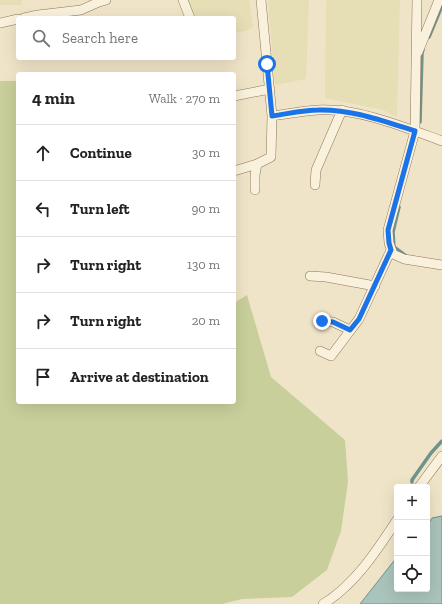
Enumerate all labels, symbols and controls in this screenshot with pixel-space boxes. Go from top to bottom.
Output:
search box [16,16,236,60]
icon: search [30,27,52,49]
text: Search here [62,29,138,47]
route start [258,55,276,73]
text: 4 min [32,88,75,108]
text: Walk · 270 m [149,91,220,106]
icon: ahead [32,142,54,164]
text: Continue [70,144,132,162]
text: 30 m [192,145,220,160]
icon: left [32,198,54,220]
text: Turn left [70,200,130,218]
text: 90 m [191,201,220,216]
icon: right [32,254,54,276]
text: Turn right [70,256,141,274]
text: 130 m [187,257,220,272]
icon: right [32,310,54,332]
text: Turn right [70,312,141,330]
route end [313,312,331,330]
text: 20 m [192,313,220,328]
icon: arrive [32,366,54,388]
text: Arrive at destination [70,368,209,386]
map controls [394,484,430,592]
button: + [394,484,430,520]
button: − [394,520,430,556]
button: locate [394,556,430,592]

